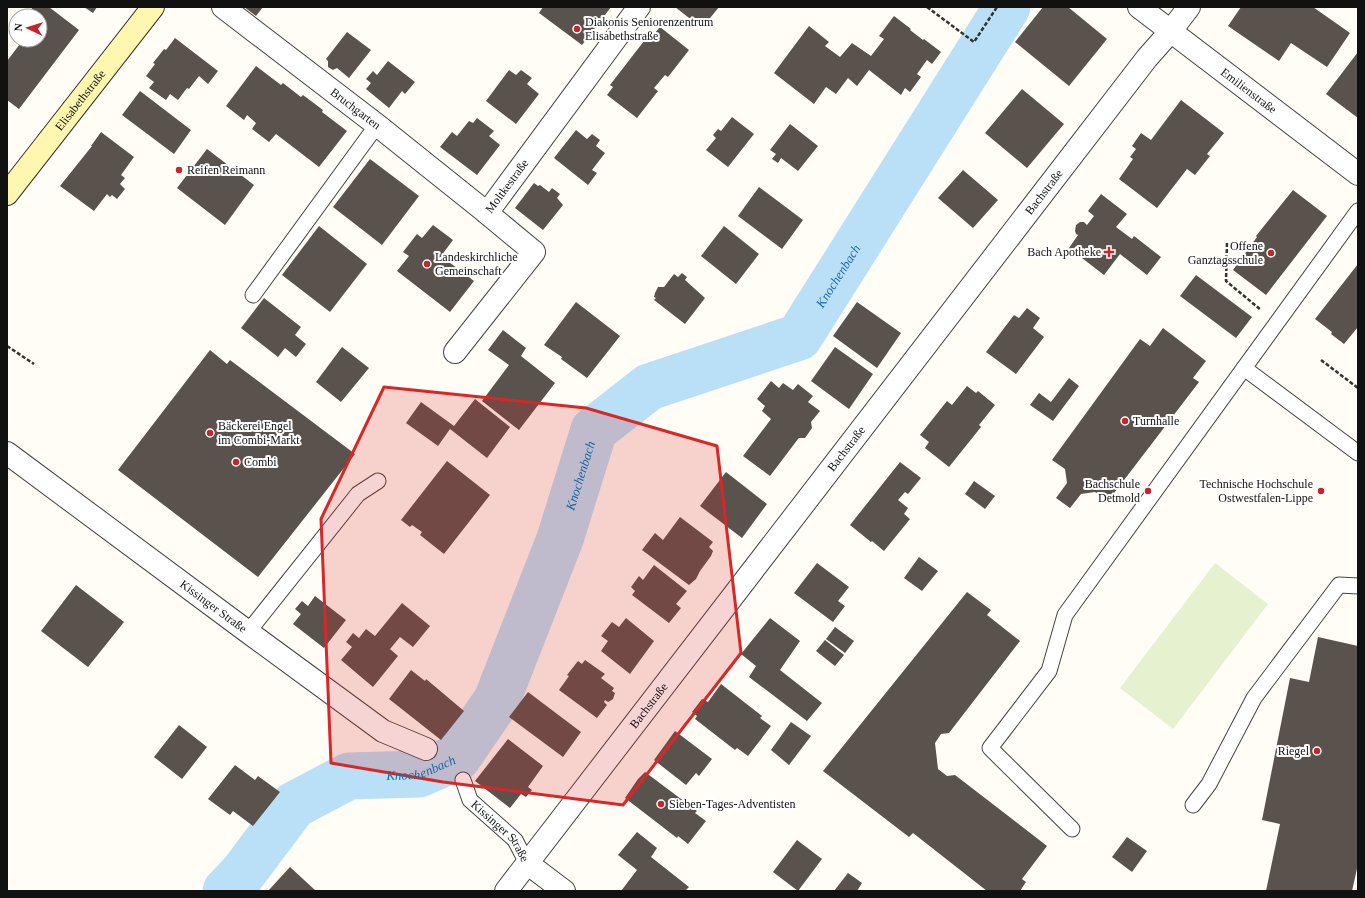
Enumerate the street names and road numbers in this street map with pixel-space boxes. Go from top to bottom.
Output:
street label: Emilienstraße [1218,65,1280,116]
street label: Elisabethstraße [52,67,108,133]
street label: Bruchgarten [328,85,383,132]
street label: Moltkestraße [482,156,531,216]
street label: Bachstraße [1022,167,1066,217]
street label: Bachstraße [824,423,868,474]
street label: Kissinger Straße [177,577,249,636]
street label: Bachstraße [627,680,671,731]
street label: Kissinger Straße [468,797,532,864]

